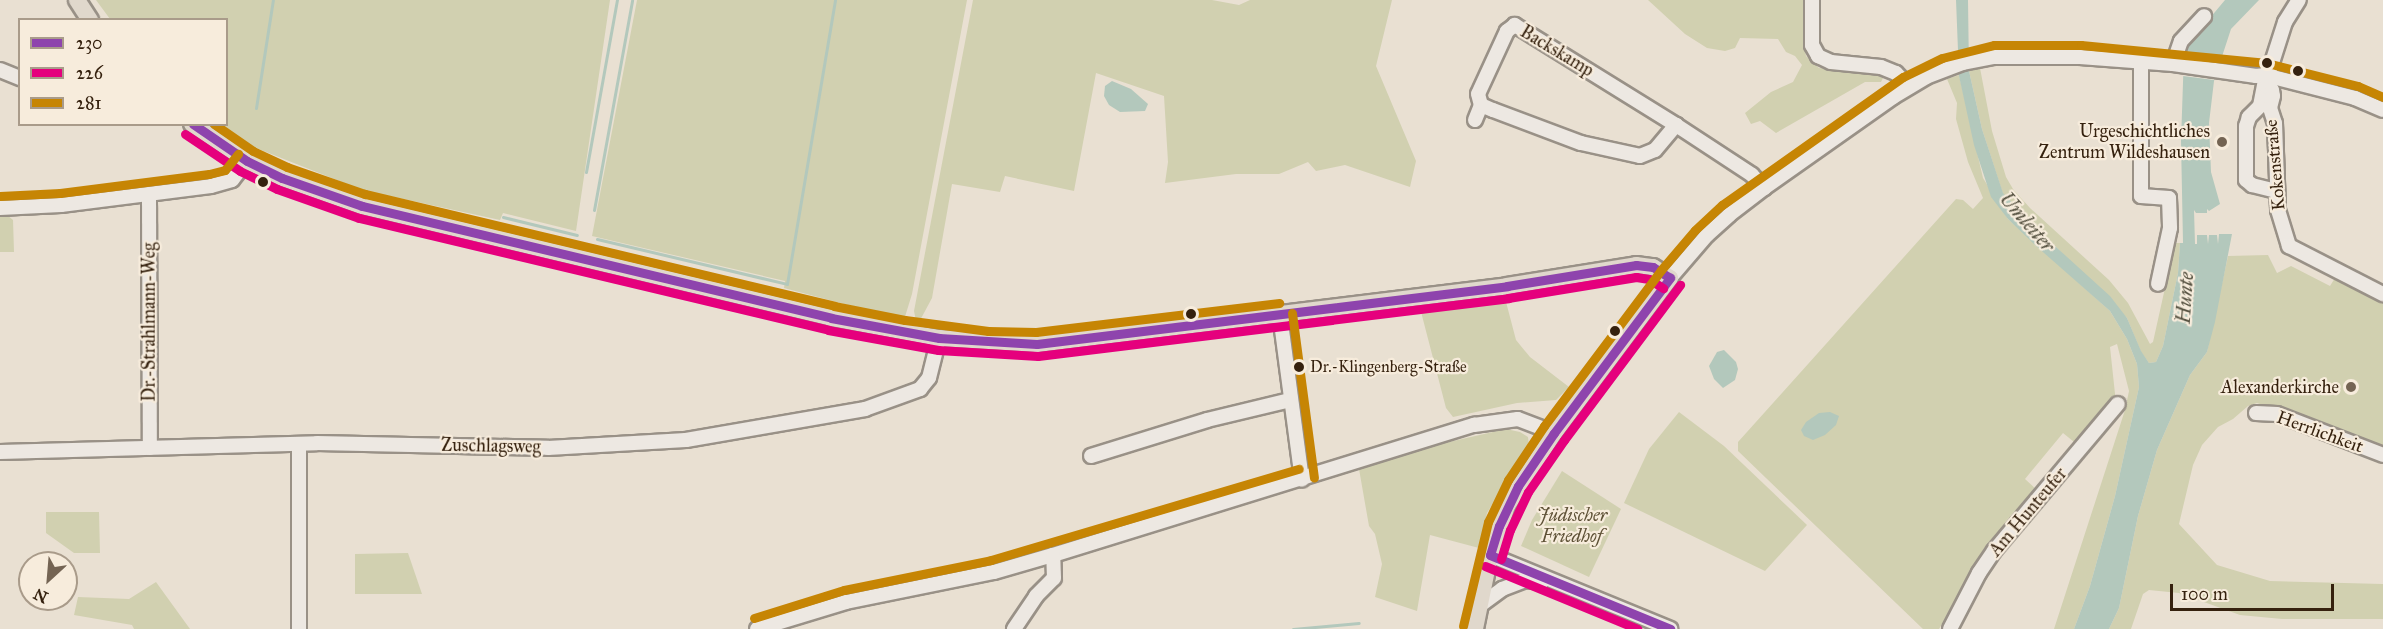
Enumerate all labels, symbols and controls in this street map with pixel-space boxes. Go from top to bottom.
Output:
legend [18,18,228,126]
street label: Backskamp [1516,21,1598,81]
text: 230 [76,32,103,54]
unlabelled marker [2261,57,2273,69]
text: 226 [76,62,103,84]
unlabelled marker [2292,65,2304,77]
text: 281 [76,92,102,114]
street label: Kokenstraße [2260,119,2290,211]
place label: Urgeschichtliches Zentrum Wildeshausen [2039,121,2210,164]
marker: Urgeschichtliches Zentrum Wildeshausen [2215,135,2229,149]
unlabelled marker [257,176,269,188]
water label: Umleiter [1994,187,2060,257]
street label: Dr.-Strahlmann-Weg [138,242,160,402]
water label: Hunte [2171,271,2199,325]
unlabelled marker [1185,308,1197,320]
unlabelled marker [1609,325,1621,337]
place label: Dr.-Klingenberg-Straße [1310,357,1467,377]
marker: Dr.-Klingenberg-Straße [1293,361,1305,373]
place label: Alexanderkirche [2221,376,2339,398]
marker: Alexanderkirche [2344,380,2358,394]
street label: Herrlichkeit [2274,406,2366,458]
street label: Zuschlagsweg [441,434,541,458]
street label: Am Hunteufer [1985,463,2071,561]
park label: Jüdischer Friedhof [1537,505,1607,548]
north arrow [18,551,78,611]
scale bar [2173,572,2336,610]
text: 100 m [2181,583,2228,605]
text: N [31,584,51,607]

